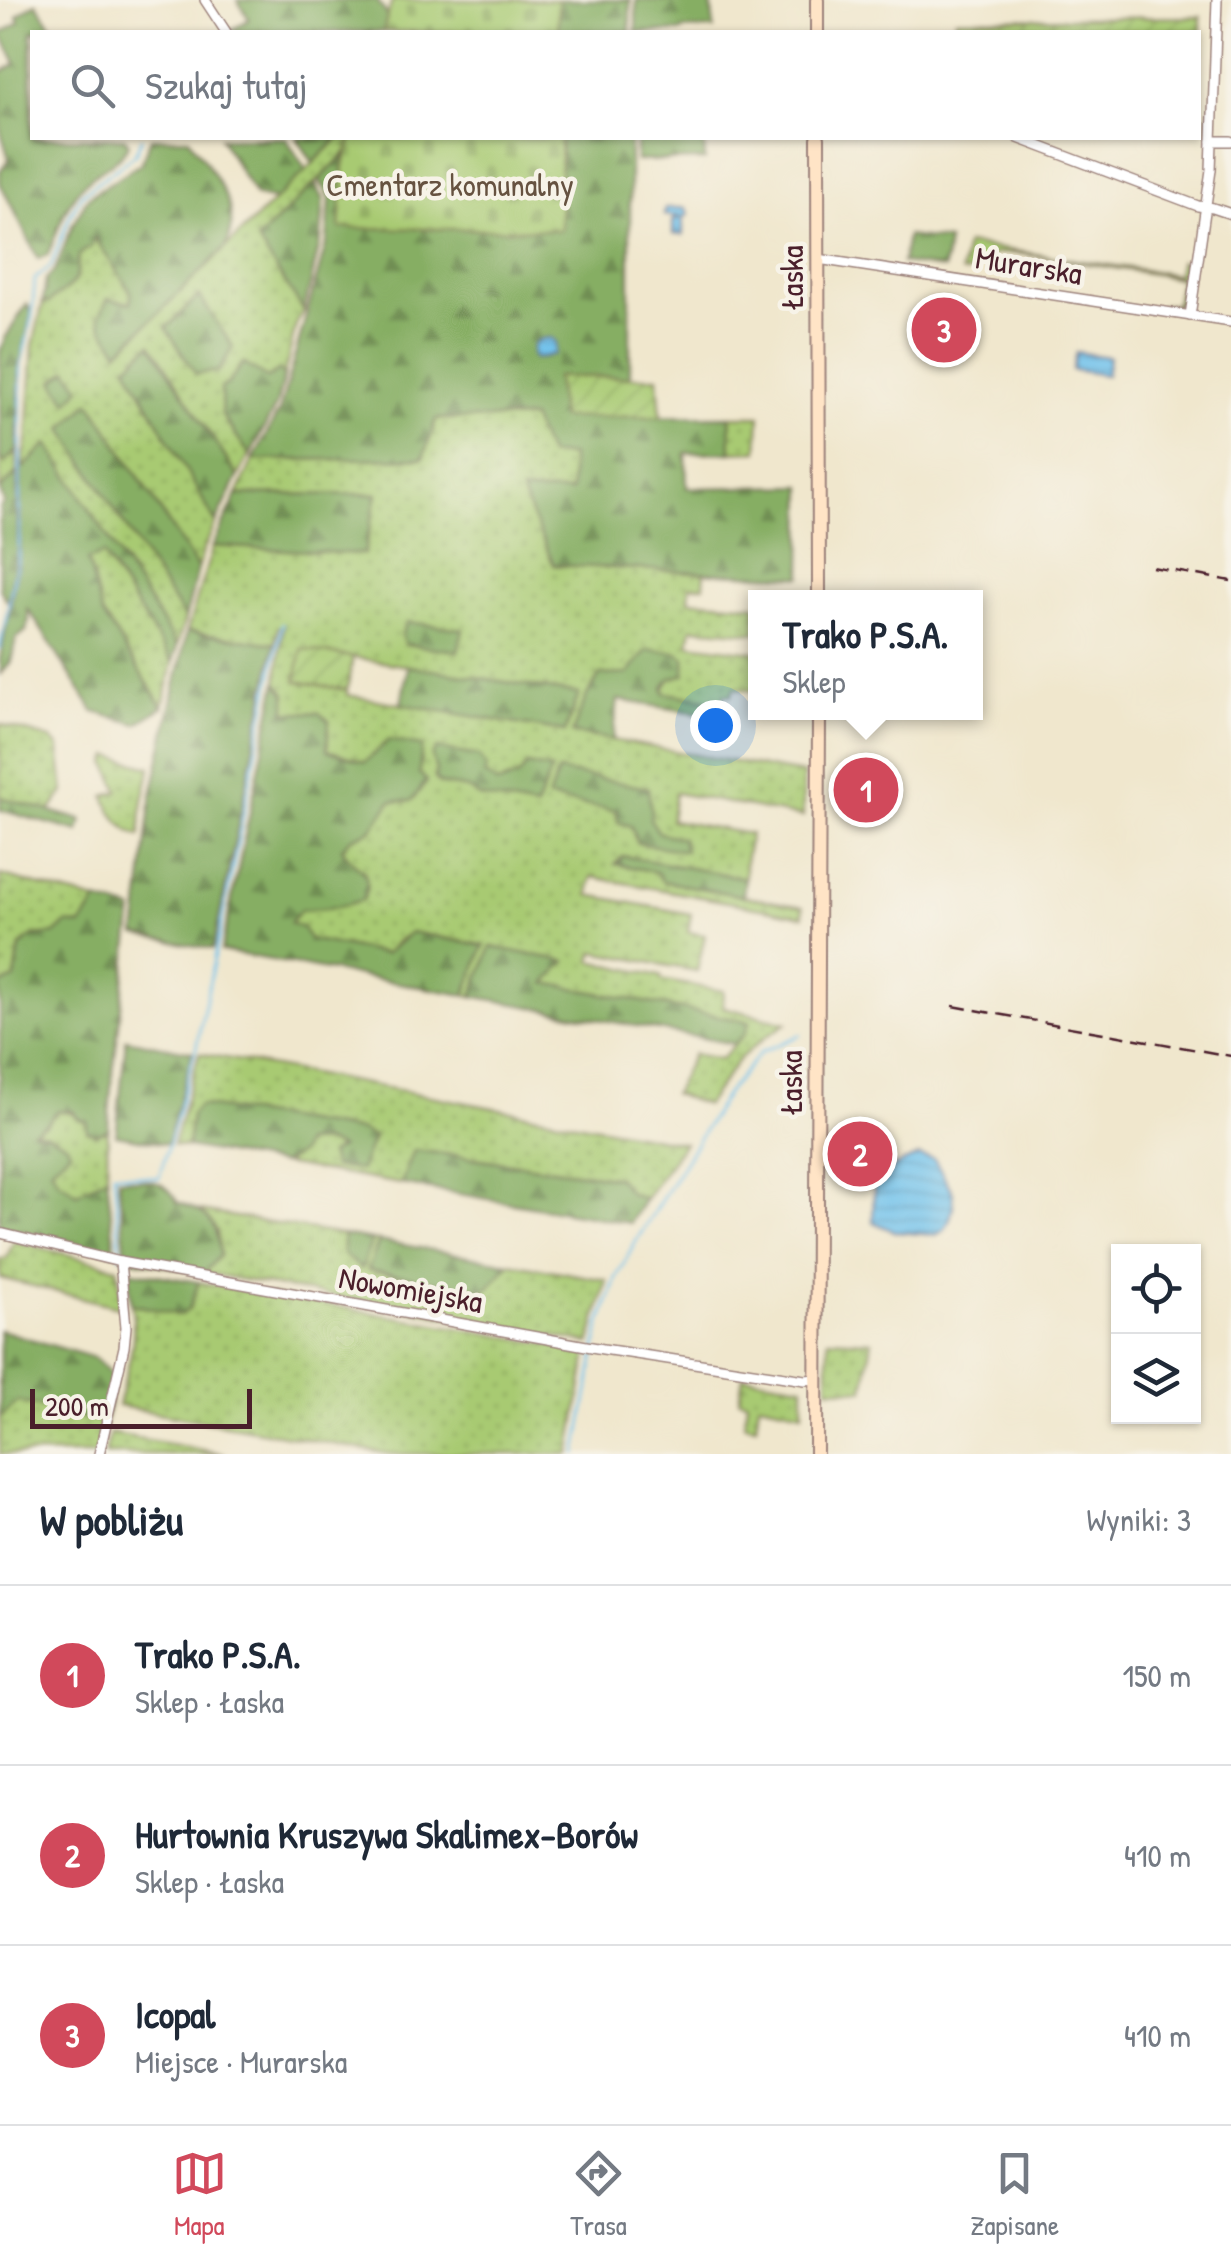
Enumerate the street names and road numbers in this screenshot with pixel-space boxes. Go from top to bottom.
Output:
street label: Murarska [973,235,1085,295]
street label: Łaska [770,245,813,311]
street label: Łaska [769,1050,812,1116]
street label: Nowomiejska [336,1255,486,1323]

